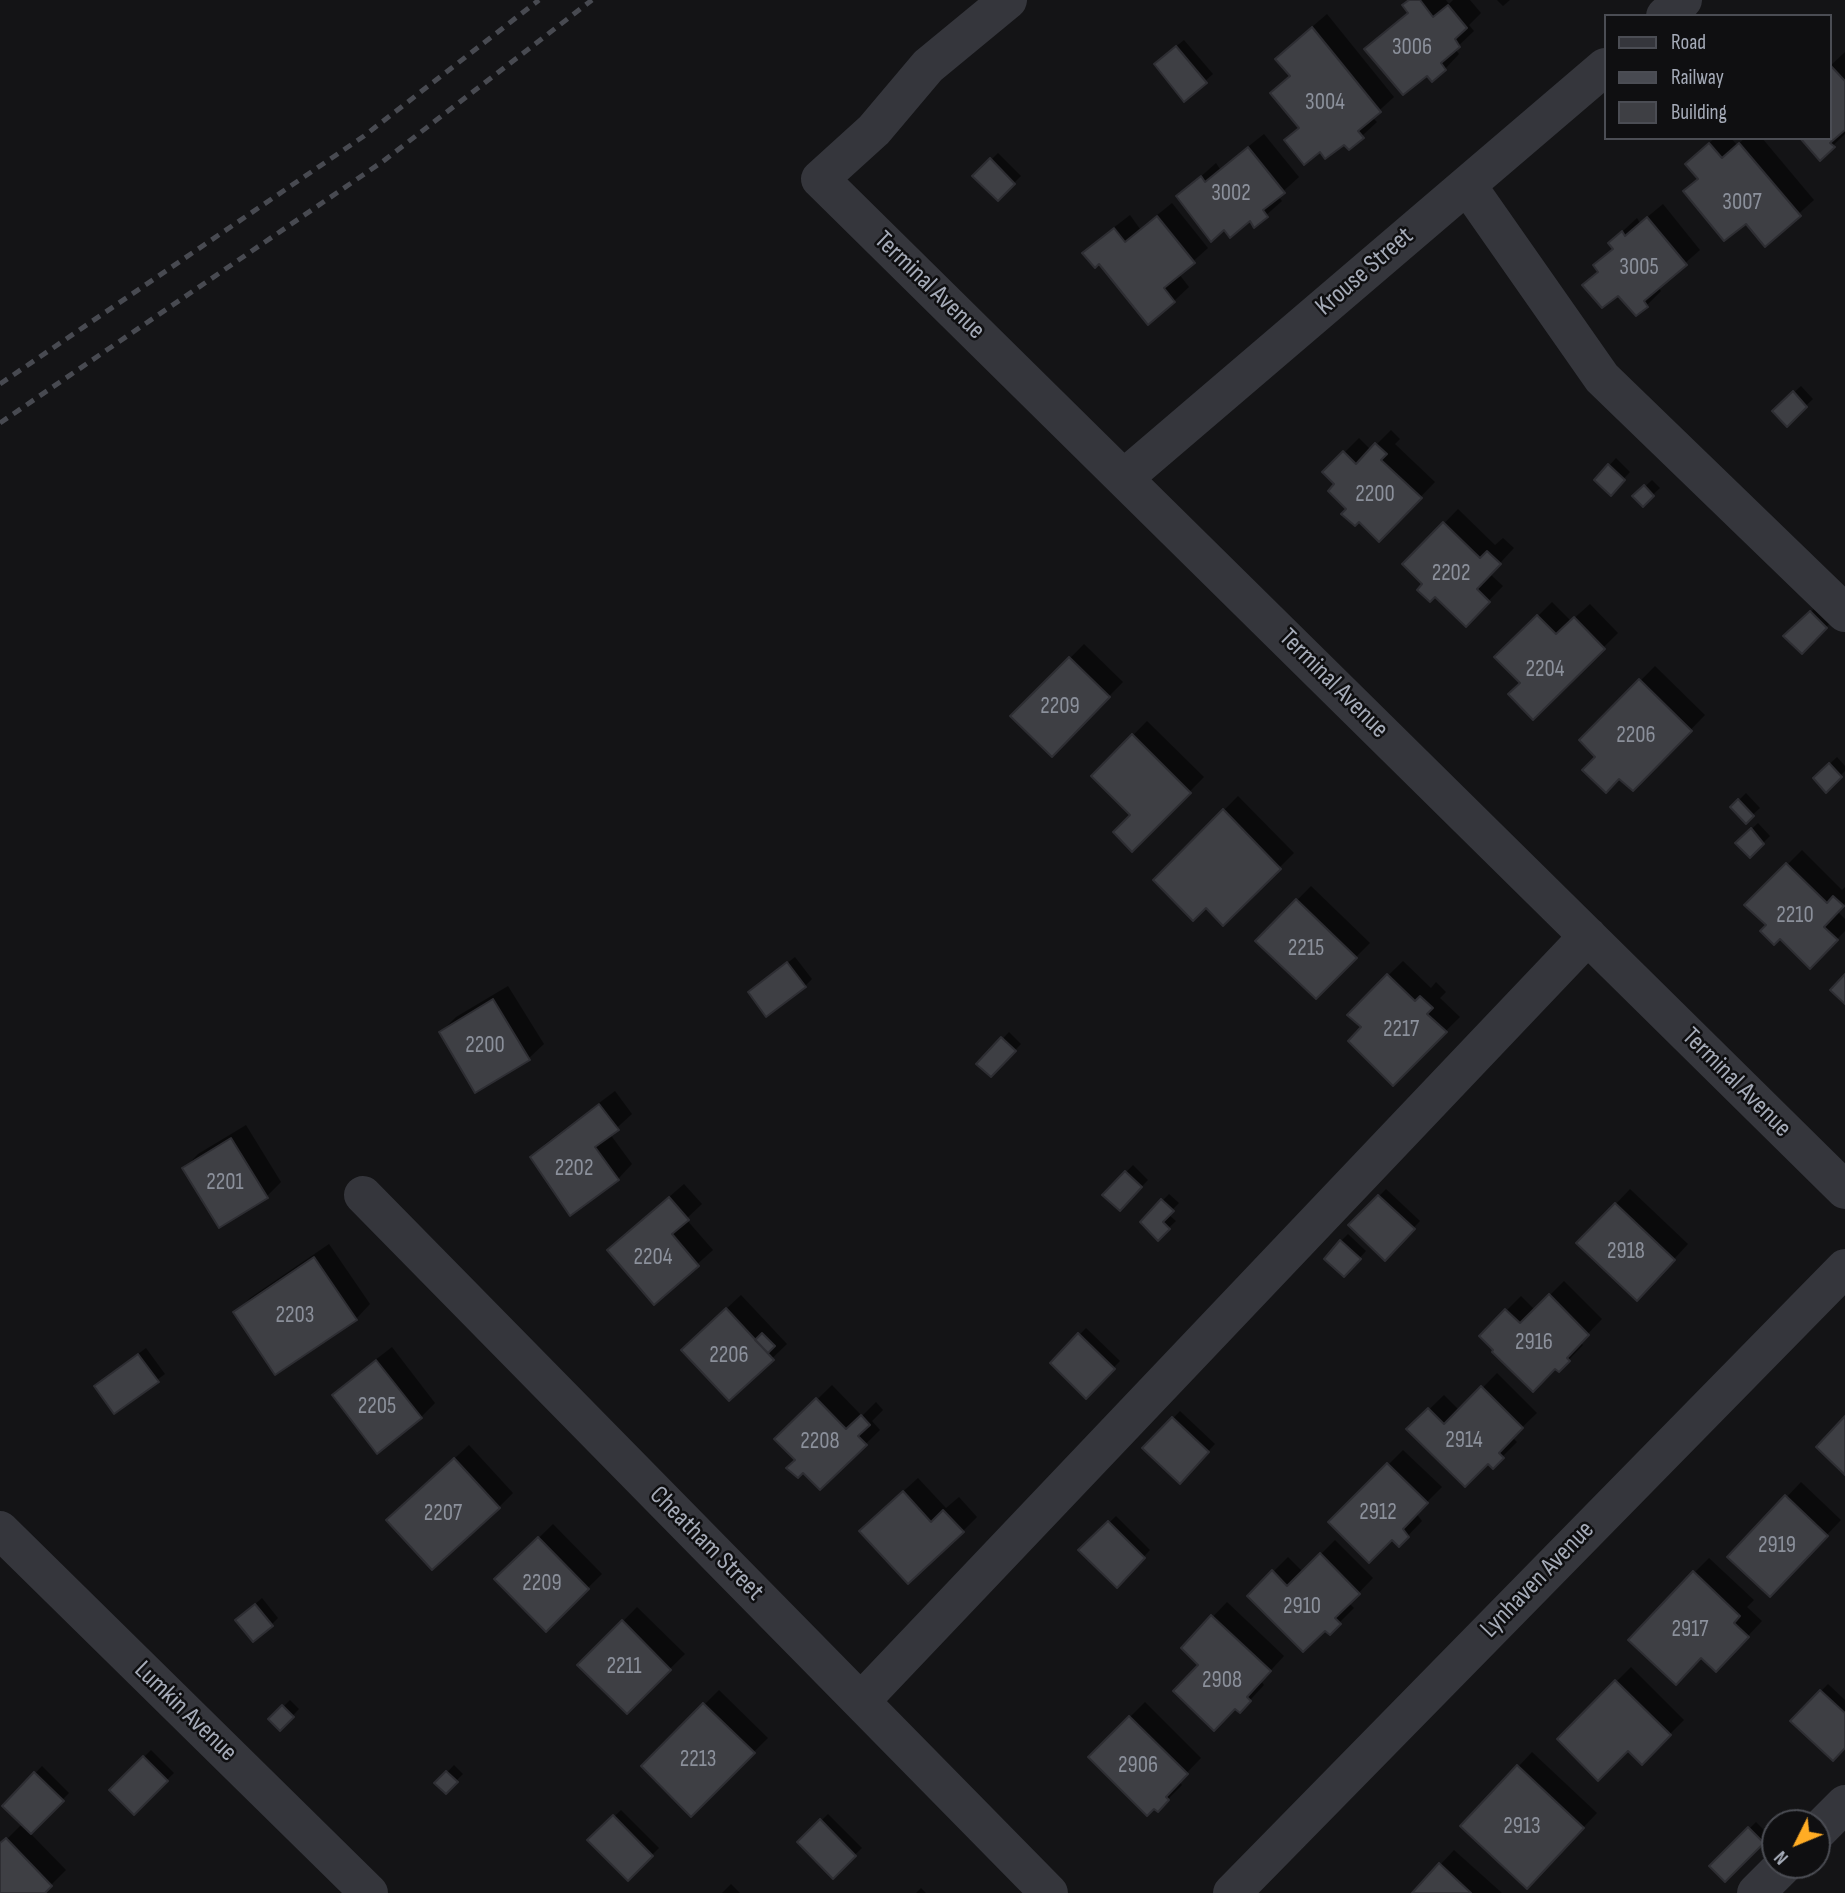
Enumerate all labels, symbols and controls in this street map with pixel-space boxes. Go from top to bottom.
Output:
legend [1604,14,1831,140]
text: Road [1671,30,1706,55]
house number: 3006 [1392,34,1432,62]
text: Railway [1671,65,1724,90]
house number: 3004 [1305,89,1345,117]
text: Building [1671,100,1727,125]
house number: 3002 [1211,180,1251,208]
house number: 3007 [1722,189,1762,217]
street label: Krouse Street [1310,221,1420,323]
street label: Terminal Avenue [867,225,991,347]
house number: 3005 [1619,254,1659,282]
house number: 2200 [1355,481,1395,509]
house number: 2202 [1432,560,1470,588]
street label: Terminal Avenue [1272,623,1394,745]
house number: 2204 [1526,656,1564,684]
house number: 2209 [1040,693,1080,721]
house number: 2206 [1616,722,1656,750]
house number: 2210 [1776,902,1814,930]
house number: 2215 [1288,935,1324,963]
house number: 2217 [1383,1016,1419,1044]
street label: Terminal Avenue [1675,1022,1797,1144]
house number: 2200 [465,1032,505,1060]
house number: 2202 [555,1155,593,1183]
house number: 2201 [206,1169,244,1197]
house number: 2918 [1607,1238,1645,1266]
house number: 2204 [634,1244,672,1272]
house number: 2203 [276,1302,314,1330]
house number: 2916 [1515,1329,1553,1357]
house number: 2206 [709,1342,749,1370]
house number: 2205 [358,1393,396,1421]
house number: 2914 [1445,1427,1483,1455]
house number: 2208 [800,1428,840,1456]
street label: Cheatham Street [642,1480,770,1608]
house number: 2912 [1359,1499,1397,1527]
house number: 2207 [424,1500,462,1528]
street label: Lynhaven Avenue [1475,1515,1601,1645]
house number: 2919 [1758,1532,1796,1560]
house number: 2209 [522,1570,562,1598]
house number: 2910 [1283,1593,1321,1621]
house number: 2917 [1672,1616,1708,1644]
house number: 2211 [606,1653,642,1681]
street label: Lumkin Avenue [127,1655,243,1769]
house number: 2908 [1202,1667,1242,1695]
house number: 2213 [680,1746,716,1774]
house number: 2906 [1118,1752,1158,1780]
north arrow [1761,1809,1831,1879]
house number: 2913 [1503,1813,1541,1841]
text: N [1770,1846,1794,1869]

